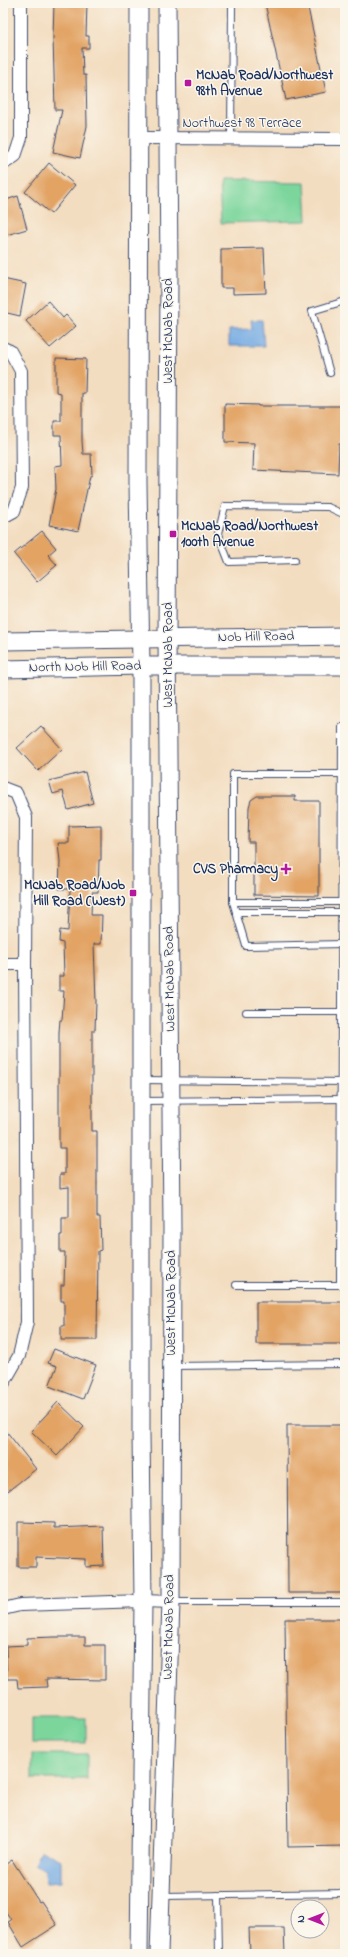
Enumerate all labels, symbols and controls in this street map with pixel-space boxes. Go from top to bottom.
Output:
place label: McNab Road/Northwest 98th Avenue [195,65,333,102]
marker: McNab Road/Northwest 98th Avenue [183,78,193,88]
street label: Northwest 98 Terrace [182,113,302,134]
street label: West McNab Road [158,278,179,384]
place label: McNab Road/Northwest 100th Avenue [181,516,318,553]
marker: McNab Road/Northwest 100th Avenue [168,529,178,539]
street label: West McNab Road [158,602,179,708]
street label: Nob Hill Road [218,626,295,648]
street label: North Nob Hill Road [29,656,142,678]
place label: CVS Pharmacy [193,859,278,882]
marker: CVS Pharmacy [281,864,291,874]
place label: McNab Road/Nob Hill Road (West) [24,875,126,912]
marker: McNab Road/Nob Hill Road (West) [128,888,138,898]
street label: West McNab Road [159,926,181,1032]
street label: West McNab Road [161,1250,182,1356]
street label: West McNab Road [158,1574,180,1680]
north arrow [290,1899,330,1939]
text: N [293,1915,309,1923]

